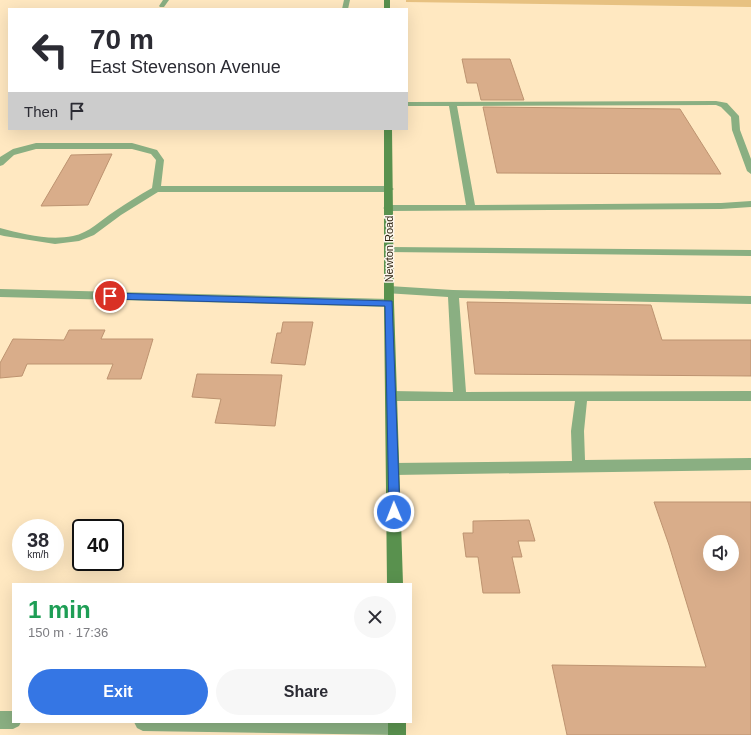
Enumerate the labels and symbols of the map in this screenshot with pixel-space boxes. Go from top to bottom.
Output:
street label: Newton Road [383,216,395,282]
pin [93,279,127,313]
position arrow [373,491,415,533]
speed limit sign: 40 [72,519,124,571]

